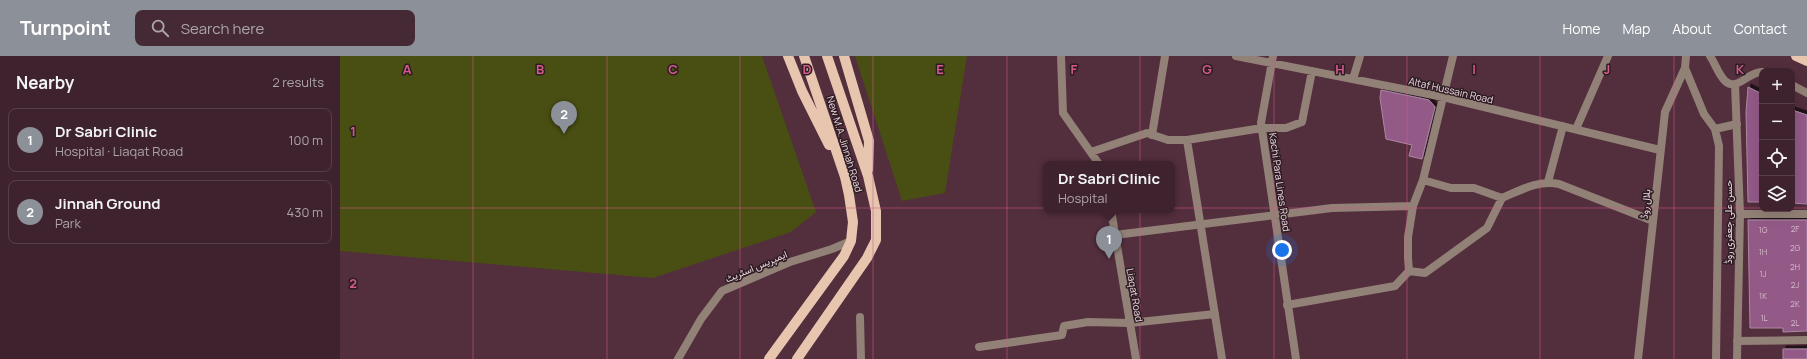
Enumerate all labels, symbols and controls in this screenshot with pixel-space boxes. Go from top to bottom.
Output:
search box [135,10,415,46]
text: Turnpoint [20,15,111,41]
icon: search [149,17,171,39]
text: Search here [181,18,264,39]
text: Home [1563,19,1600,38]
text: Map [1622,19,1650,38]
text: About [1672,19,1712,38]
text: Contact [1734,19,1787,38]
text: A [403,60,412,78]
text: B [536,60,544,78]
text: C [668,60,678,78]
text: D [802,60,812,78]
text: E [936,60,944,78]
text: F [1071,60,1078,78]
text: G [1202,60,1212,78]
text: H [1335,60,1345,78]
text: I [1472,60,1476,78]
text: J [1604,60,1610,78]
text: K [1736,60,1745,78]
map controls [1759,68,1795,212]
button: + [1759,68,1795,104]
text: Nearby [16,71,74,94]
text: 2 results [272,73,324,91]
street label: Altaf Hussain Road [1407,73,1495,107]
street label: New M.A. Jinnah Road [824,94,866,194]
pin: 2 [551,101,577,134]
button: − [1759,104,1795,140]
text: Dr Sabri Clinic [55,121,157,142]
text: 1 [350,122,356,140]
text: 1 [27,131,33,149]
text: 100 m [288,131,323,149]
street label: Kachi Para Lines Road [1266,132,1294,232]
button: locate [1759,140,1795,176]
text: Hospital · Liaqat Road [55,142,183,160]
popup [1043,161,1175,213]
text: Dr Sabri Clinic [1058,168,1160,189]
button: layers [1759,176,1795,212]
street label: حسن علی جعفری روڈ [1721,180,1735,264]
street label: بلال روڈ [1636,188,1654,220]
text: Hospital [1058,189,1107,207]
text: Jinnah Ground [55,193,160,214]
text: 2 [26,203,34,221]
text: 430 m [287,203,323,221]
text: Park [55,214,81,232]
house number: 2F [1791,223,1799,234]
house number: 1G [1759,224,1768,235]
pin: 1 [1096,226,1122,259]
your location [1272,240,1292,260]
house number: 2G [1790,242,1800,253]
house number: 1H [1759,246,1767,257]
street label: ایمپریس اسٹریٹ [723,247,790,286]
house number: 2H [1790,261,1800,272]
street label: Liaqat Road [1123,267,1147,323]
house number: 1J [1760,268,1767,279]
text: 2 [349,274,357,292]
house number: 2J [1791,279,1799,290]
house number: 1K [1759,290,1767,301]
house number: 2K [1790,298,1800,309]
house number: 1L [1760,312,1768,323]
house number: 2L [1791,317,1799,328]

